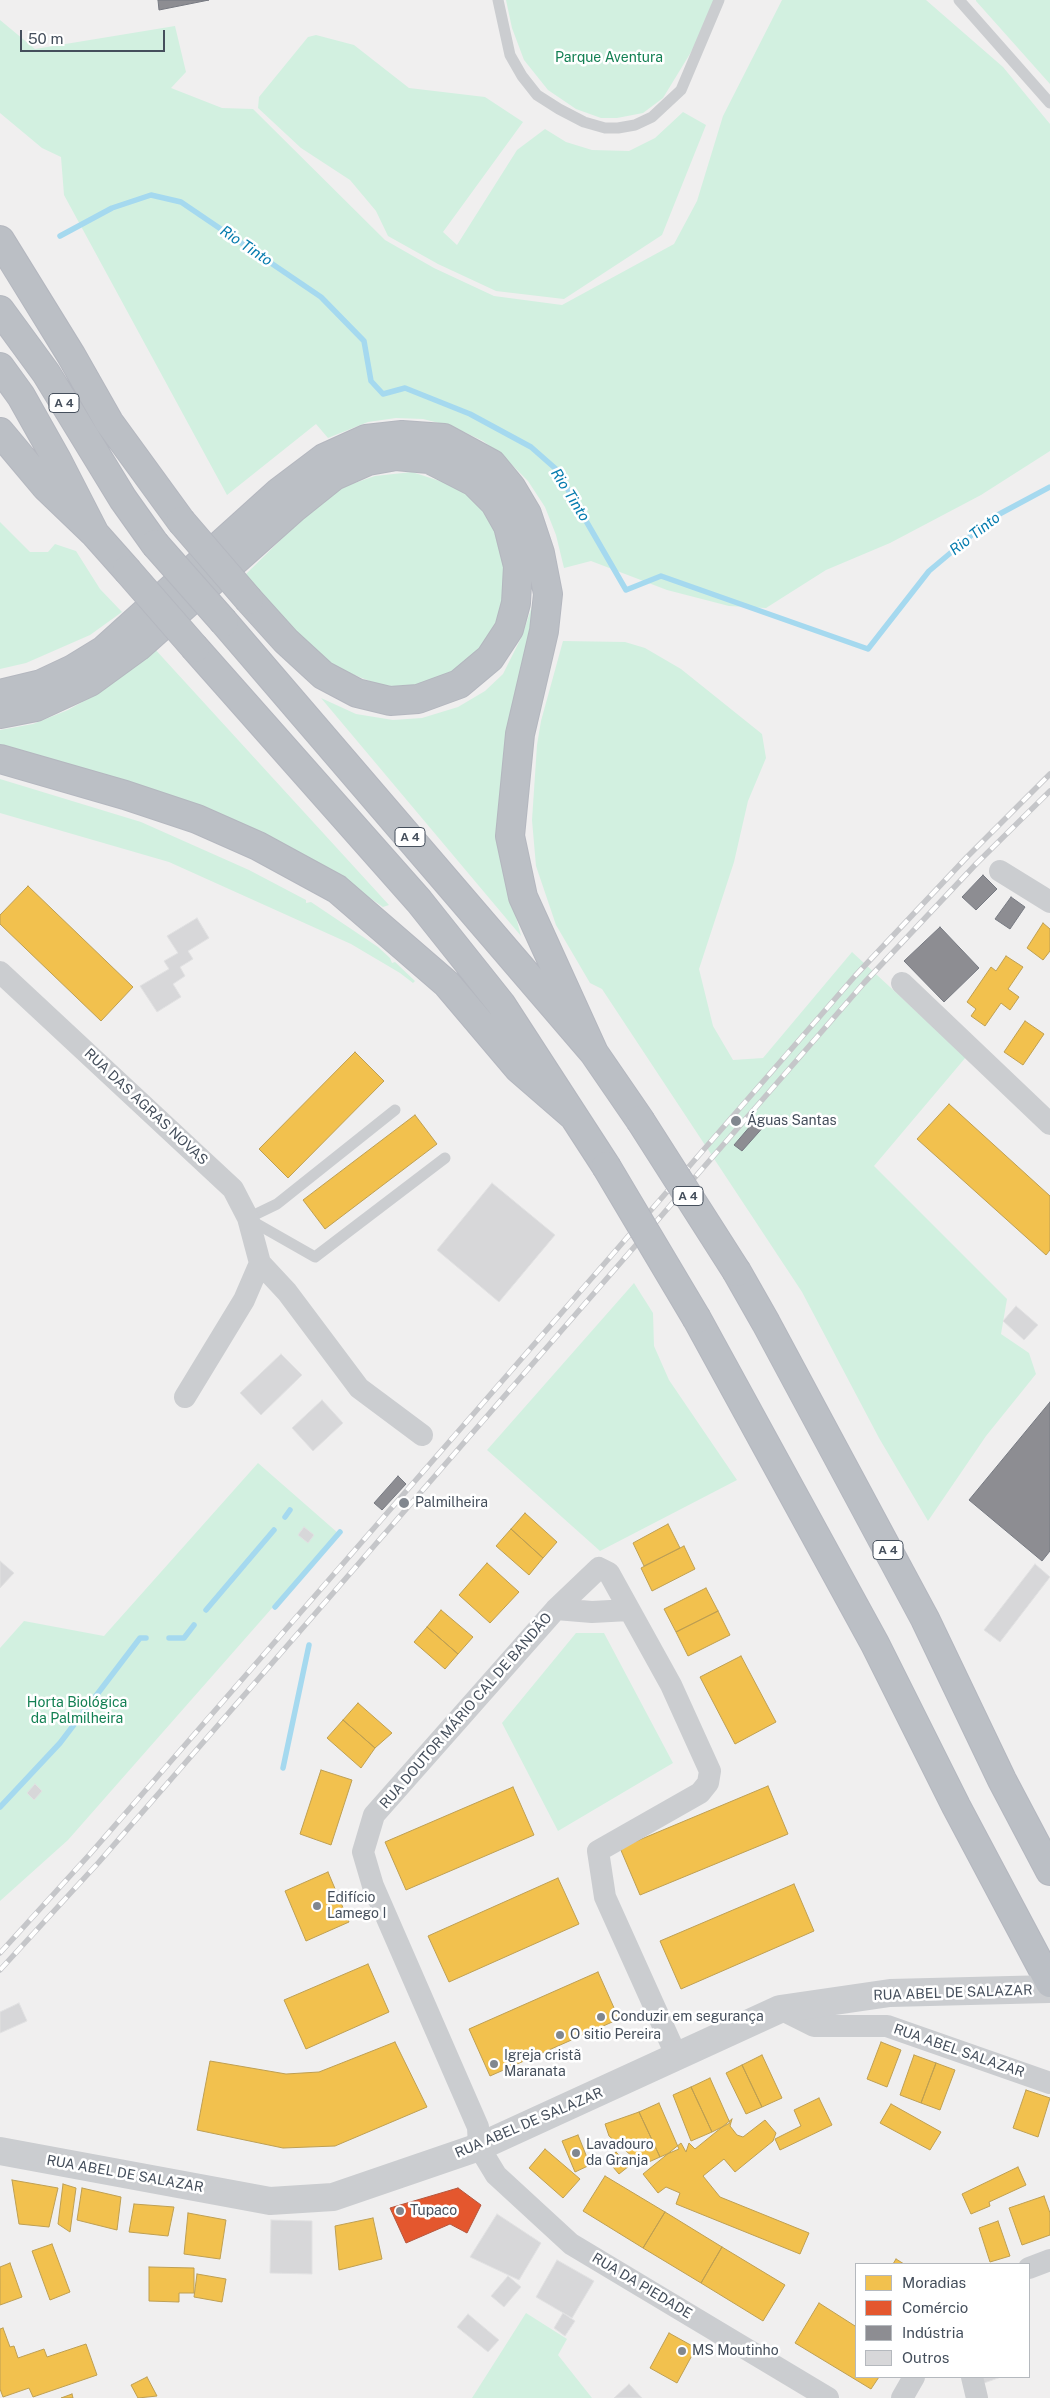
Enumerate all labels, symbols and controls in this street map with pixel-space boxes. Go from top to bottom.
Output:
scale bar [22,20,168,52]
text: 50 m [28,30,63,47]
park label: Parque Aventura [555,50,663,66]
water label: Rio Tinto [216,222,276,270]
road number: A 4 [49,393,79,412]
water label: Rio Tinto [547,465,593,525]
water label: Rio Tinto [946,509,1004,559]
road number: A 4 [395,828,425,846]
street label: RUA DAS AGRAS NOVAS [81,1045,211,1169]
place label: Águas Santas [747,1113,837,1129]
marker: Águas Santas [729,1114,743,1128]
road number: A 4 [673,1186,703,1206]
place label: Palmilheira [415,1495,488,1511]
marker: Palmilheira [397,1496,411,1510]
road number: A 4 [873,1540,903,1560]
street label: RUA DOUTOR MÁRIO CAL DE BANDÃO [376,1610,556,1812]
park label: Horta Biológica da Palmilheira [27,1695,127,1728]
place label: Edifício Lamego I [327,1890,386,1922]
marker: Edifício Lamego I [311,1900,323,1912]
street label: RUA ABEL DE SALAZAR [873,1982,1033,2004]
place label: Conduzir em segurança [611,2009,764,2025]
marker: Conduzir em segurança [595,2011,607,2023]
street label: RUA ABEL SALAZAR [891,2021,1027,2081]
place label: O sitio Pereira [570,2027,661,2043]
marker: O sitio Pereira [554,2029,566,2041]
place label: Igreja cristã Maranata [504,2048,581,2080]
marker: Igreja cristã Maranata [488,2058,500,2070]
street label: RUA ABEL DE SALAZAR [452,2084,606,2162]
place label: Lavadouro da Granja [586,2137,654,2170]
marker: Lavadouro da Granja [570,2147,582,2159]
street label: RUA ABEL DE SALAZAR [45,2152,205,2196]
place label: Tupaco [410,2203,457,2219]
marker: Tupaco [394,2205,406,2217]
street label: RUA DA PIEDADE [589,2249,695,2323]
legend [855,2263,1030,2378]
text: Moradias [902,2274,966,2291]
text: Comércio [902,2299,968,2316]
text: Indústria [902,2324,964,2341]
place label: MS Moutinho [692,2343,779,2359]
marker: MS Moutinho [676,2345,688,2357]
text: Outros [902,2349,949,2366]

